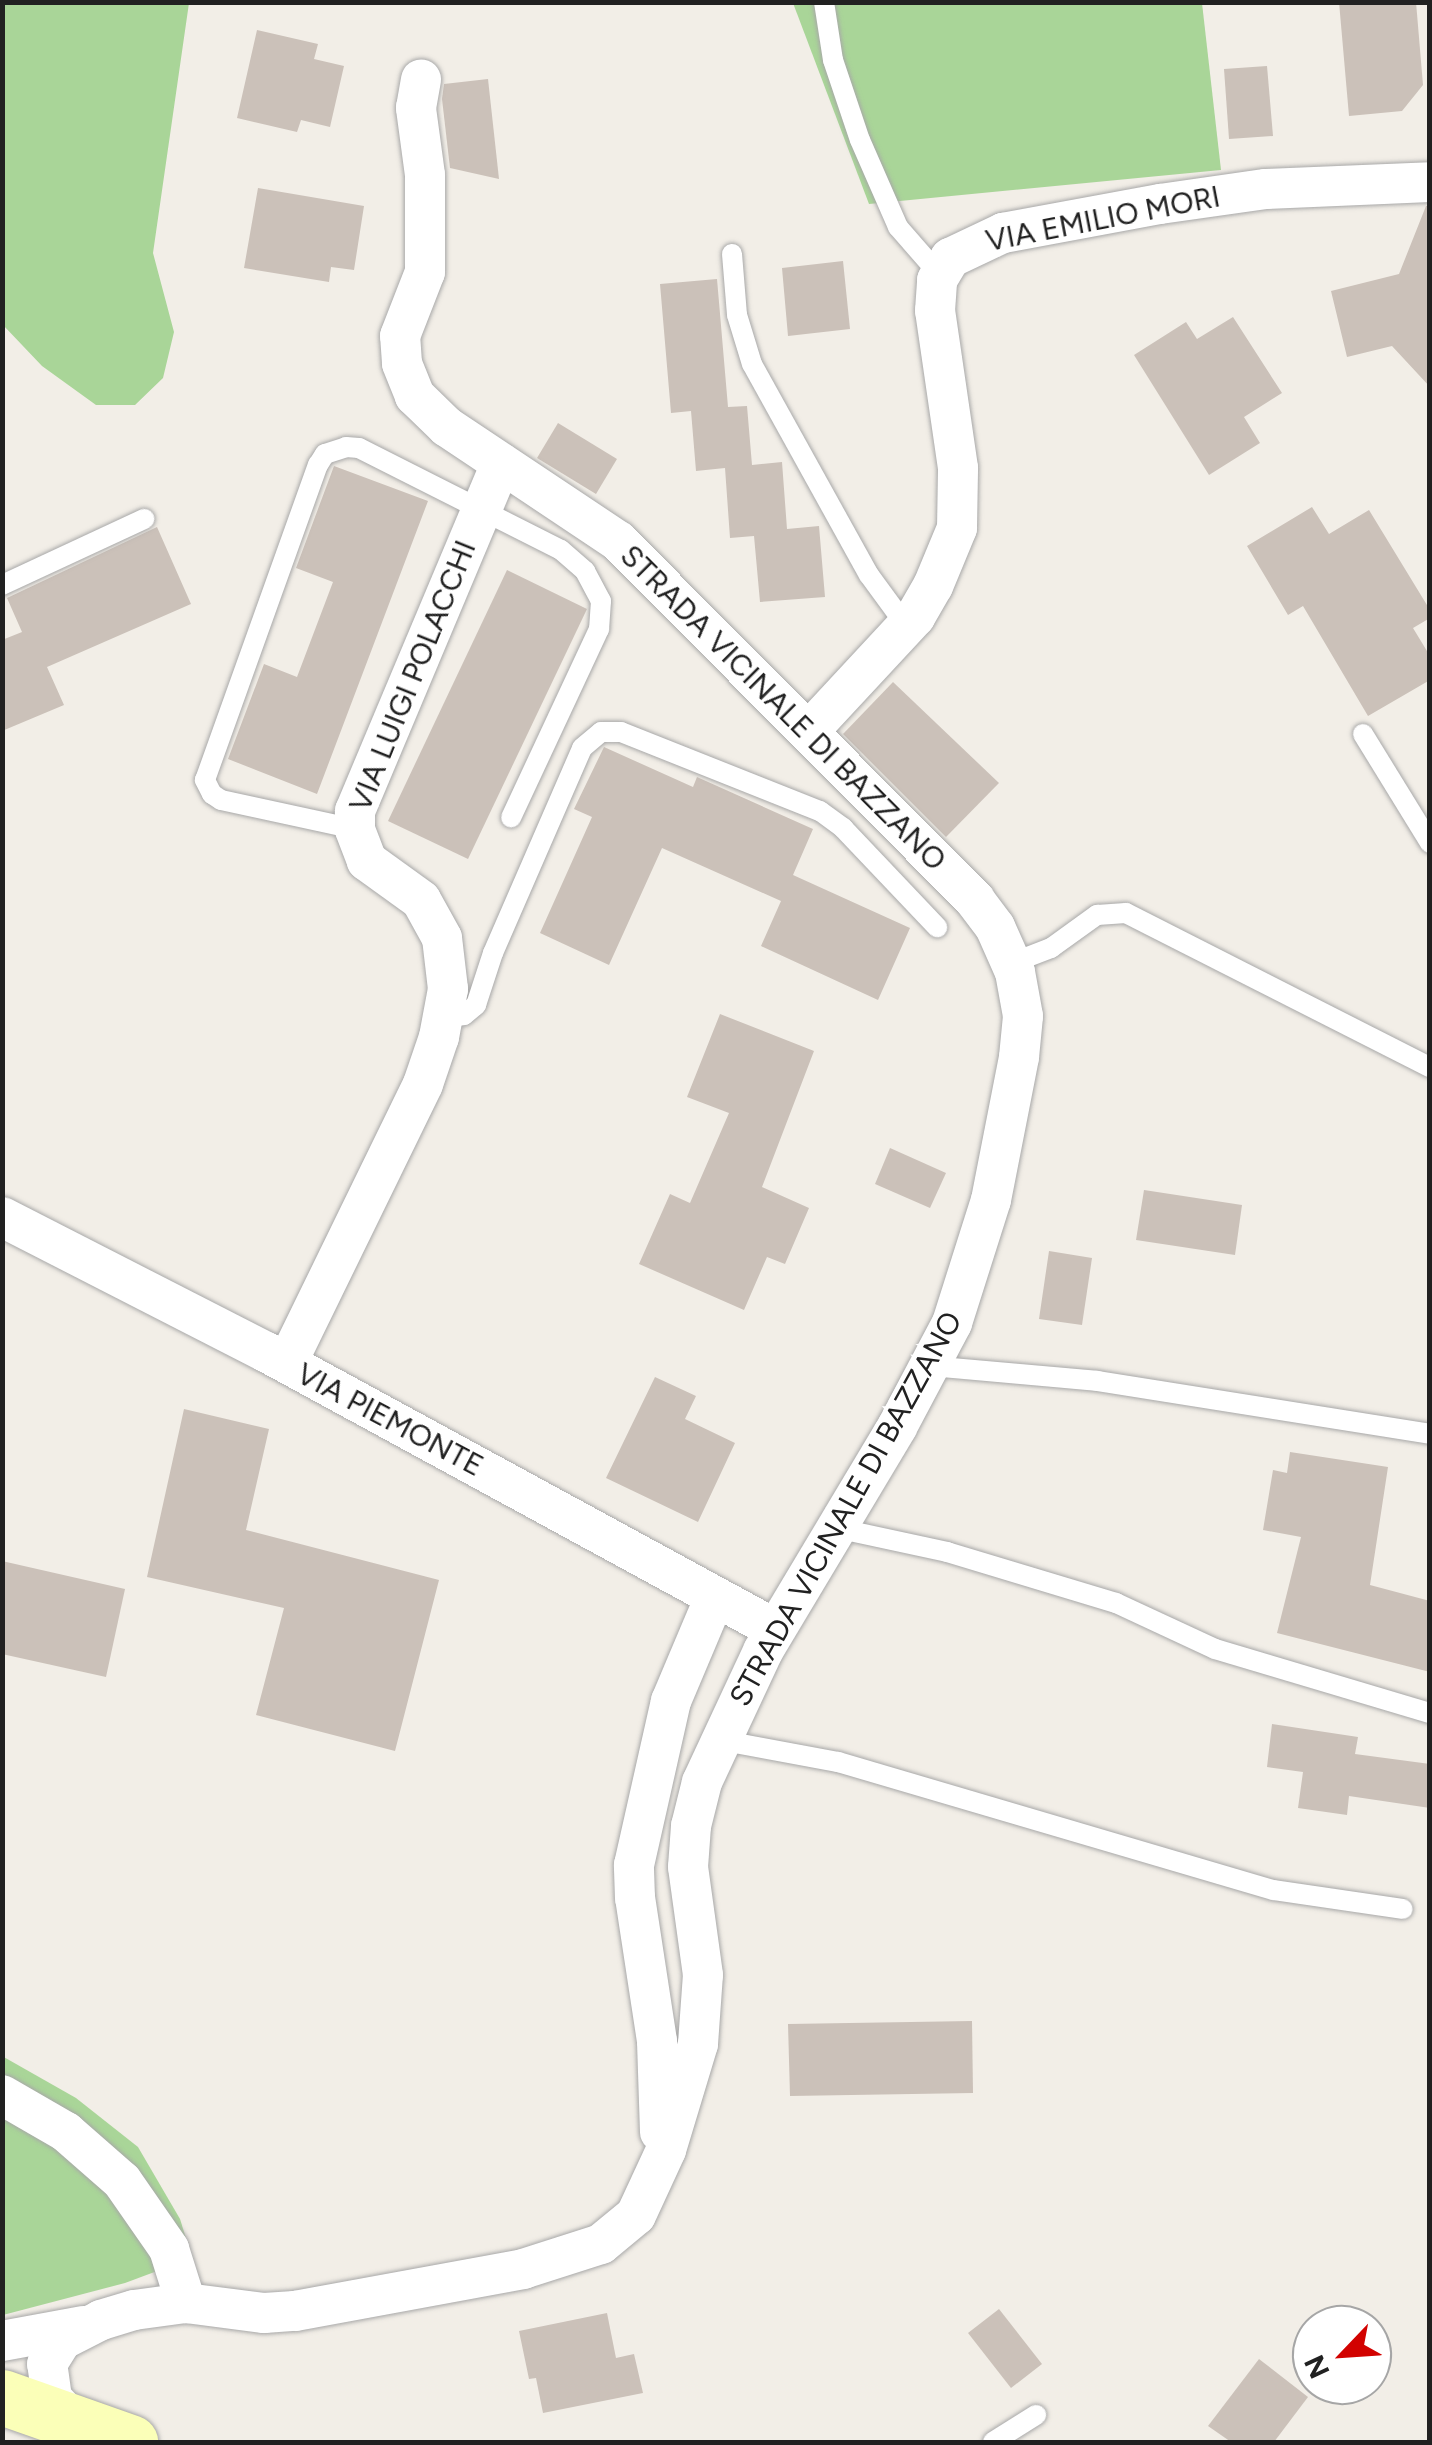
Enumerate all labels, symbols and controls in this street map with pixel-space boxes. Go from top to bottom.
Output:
street label: VIA EMILIO MORI [983,179,1223,259]
street label: VIA LUIGI POLACCHI [342,535,484,817]
street label: STRADA VICINALE DI BAZZANO [613,538,953,878]
street label: STRADA VICINALE DI BAZZANO [722,1305,970,1713]
street label: VIA PIEMONTE [291,1356,489,1484]
north arrow [1292,2305,1392,2405]
text: N [1297,2350,1337,2384]

